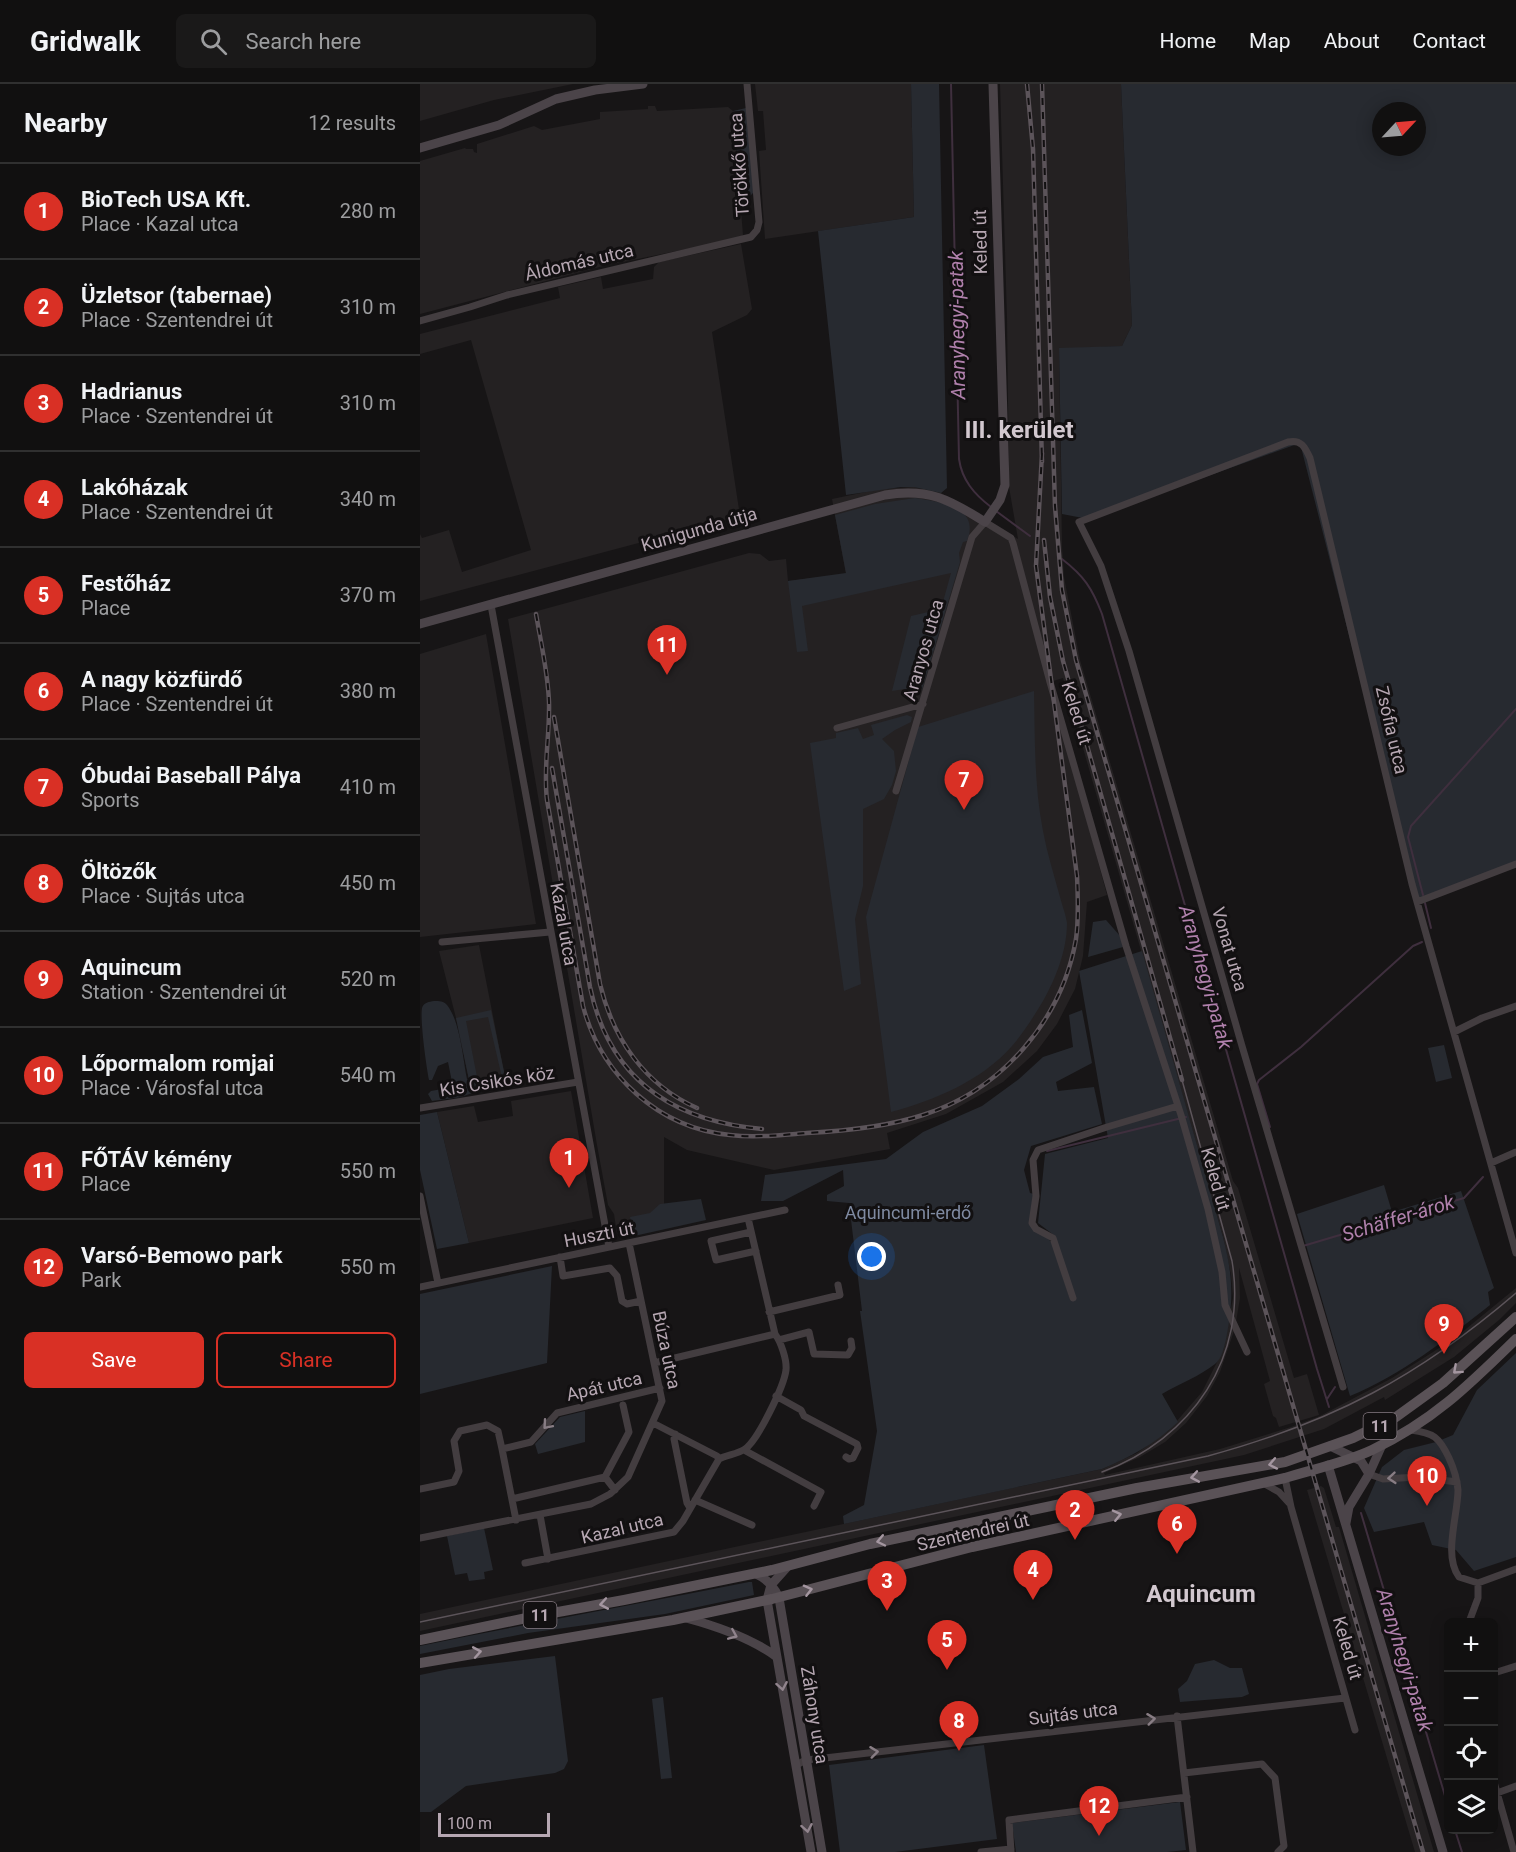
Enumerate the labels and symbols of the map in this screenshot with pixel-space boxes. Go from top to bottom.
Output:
north arrow [1372,102,1426,156]
street label: Törökkő utca [725,112,753,218]
street label: Keled út [969,209,991,275]
street label: Áldomás utca [523,239,635,285]
water label: Aranyhegyi-patak [944,249,970,401]
district label: III. kerület [964,416,1074,444]
street label: Kunigunda útja [639,502,759,556]
street label: Aranyos utca [898,597,948,703]
pin: 11 [648,626,686,675]
street label: Keled út [1057,679,1097,747]
street label: Zsófia utca [1372,684,1412,776]
pin: 7 [944,760,984,810]
street label: Kazal utca [546,881,582,967]
water label: Aranyhegyi-patak [1174,901,1238,1053]
street label: Vonat utca [1208,905,1252,993]
street label: Kis Csikós köz [438,1062,556,1100]
pin: 1 [550,1138,588,1188]
street label: Keled út [1197,1145,1235,1213]
water label: Schäffer-árok [1339,1189,1458,1246]
park label: Aquincumi-erdő [845,1202,971,1223]
street label: Huszti út [562,1217,636,1251]
your location [857,1242,886,1271]
pin: 9 [1424,1304,1464,1354]
street label: Búza utca [648,1309,686,1391]
one-way arrow [1453,1363,1464,1374]
street label: Apát utca [564,1367,644,1405]
road number: 11 [1364,1413,1396,1439]
one-way arrow [543,1418,554,1429]
pin: 10 [1408,1456,1446,1506]
one-way arrow [1269,1457,1279,1470]
one-way arrow [1191,1470,1201,1483]
one-way arrow [1387,1471,1397,1484]
pin: 2 [1056,1490,1094,1540]
pin: 6 [1158,1504,1197,1554]
street label: Kazal utca [579,1508,665,1548]
street label: Szentendrei út [915,1509,1031,1555]
one-way arrow [1112,1509,1122,1522]
one-way arrow [876,1534,886,1547]
pin: 4 [1014,1550,1052,1600]
pin: 3 [868,1562,906,1611]
district label: Aquincum [1146,1580,1256,1608]
water label: Aranyhegyi-patak [1372,1584,1439,1736]
one-way arrow [802,1585,812,1598]
one-way arrow [599,1597,609,1610]
road number: 11 [524,1602,556,1628]
street label: Keled út [1329,1614,1367,1682]
pin: 5 [928,1620,966,1670]
one-way arrow [726,1628,737,1640]
one-way arrow [472,1646,482,1659]
street label: Záhony utca [797,1665,833,1765]
one-way arrow [776,1681,788,1691]
street label: Sujtás utca [1027,1697,1119,1729]
pin: 8 [940,1702,978,1751]
one-way arrow [1146,1713,1155,1726]
one-way arrow [869,1746,878,1759]
pin: 12 [1080,1786,1118,1836]
scale bar [438,1810,550,1838]
one-way arrow [800,1823,812,1832]

